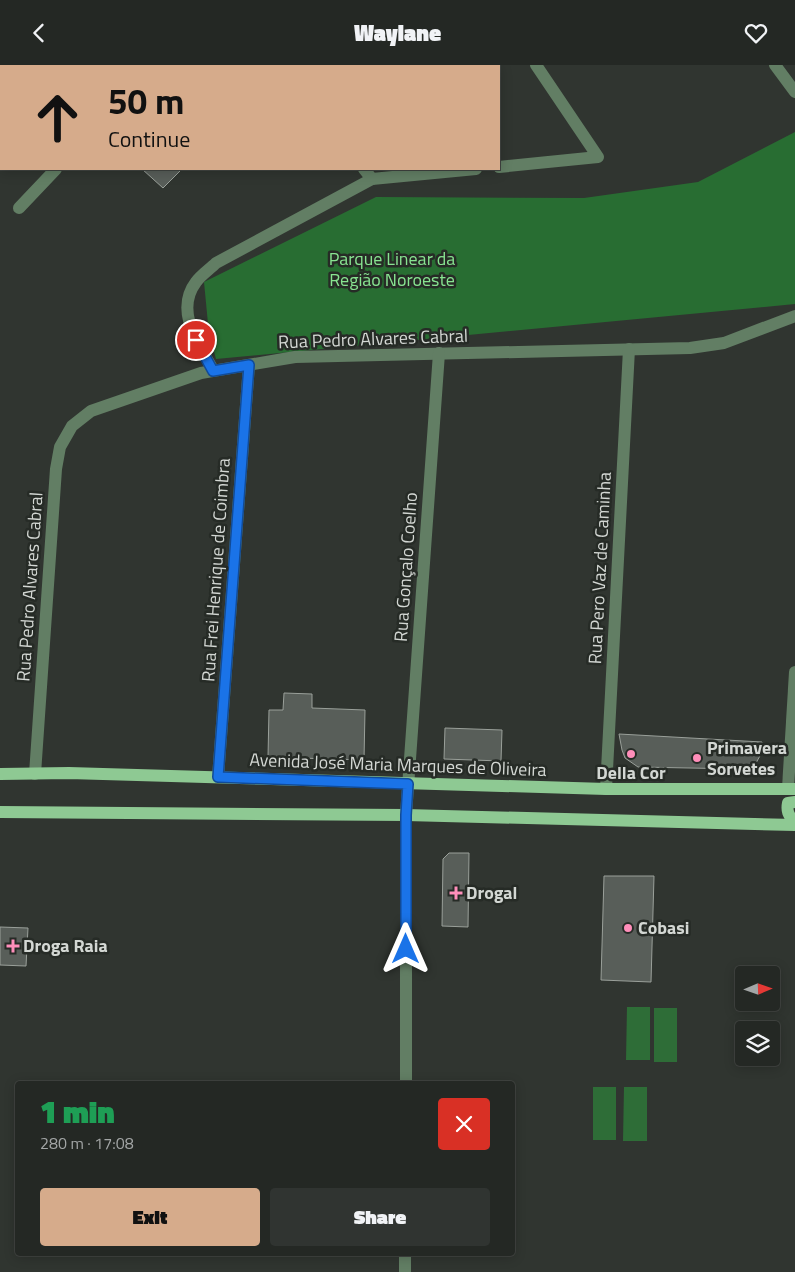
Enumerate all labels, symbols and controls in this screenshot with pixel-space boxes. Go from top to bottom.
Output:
text: Waylane [354,16,441,50]
icon: back [25,19,53,47]
icon: heart [742,19,770,47]
text: 50 m [108,74,184,128]
icon: ahead [25,85,90,150]
text: Continue [108,122,190,156]
park label: Parque Linear da Região Noroeste [329,245,455,293]
pin [175,319,217,361]
street label: Rua Pedro Alvares Cabral [278,322,468,355]
icon: arrive [182,326,210,354]
street label: Rua Frei Henrique de Coimbra [194,457,237,683]
street label: Rua Pero Vaz de Caminha [581,471,618,665]
street label: Rua Pedro Alvares Cabral [9,491,50,683]
street label: Rua Gonçalo Coelho [387,491,424,643]
place label: Primavera Sorvetes [707,734,787,782]
street label: Avenida José Maria Marques de Oliveira [249,746,547,783]
marker: Della Cor [625,748,637,760]
marker: Primavera Sorvetes [691,752,703,764]
place label: Della Cor [596,759,666,786]
place label: Drogal [466,879,517,906]
marker: Drogal [450,887,462,899]
place label: Cobasi [638,914,689,941]
position arrow [379,922,431,974]
marker: Cobasi [622,922,634,934]
place label: Droga Raia [23,932,108,959]
marker: Droga Raia [7,940,19,952]
north arrow [735,966,780,1011]
map controls [735,966,780,1066]
button: layers [735,1021,780,1066]
text: 1 min [40,1089,115,1135]
button: close [438,1098,490,1150]
text: 280 m · 17:08 [40,1131,134,1155]
button: Exit [40,1188,260,1246]
button: Share [270,1188,490,1246]

